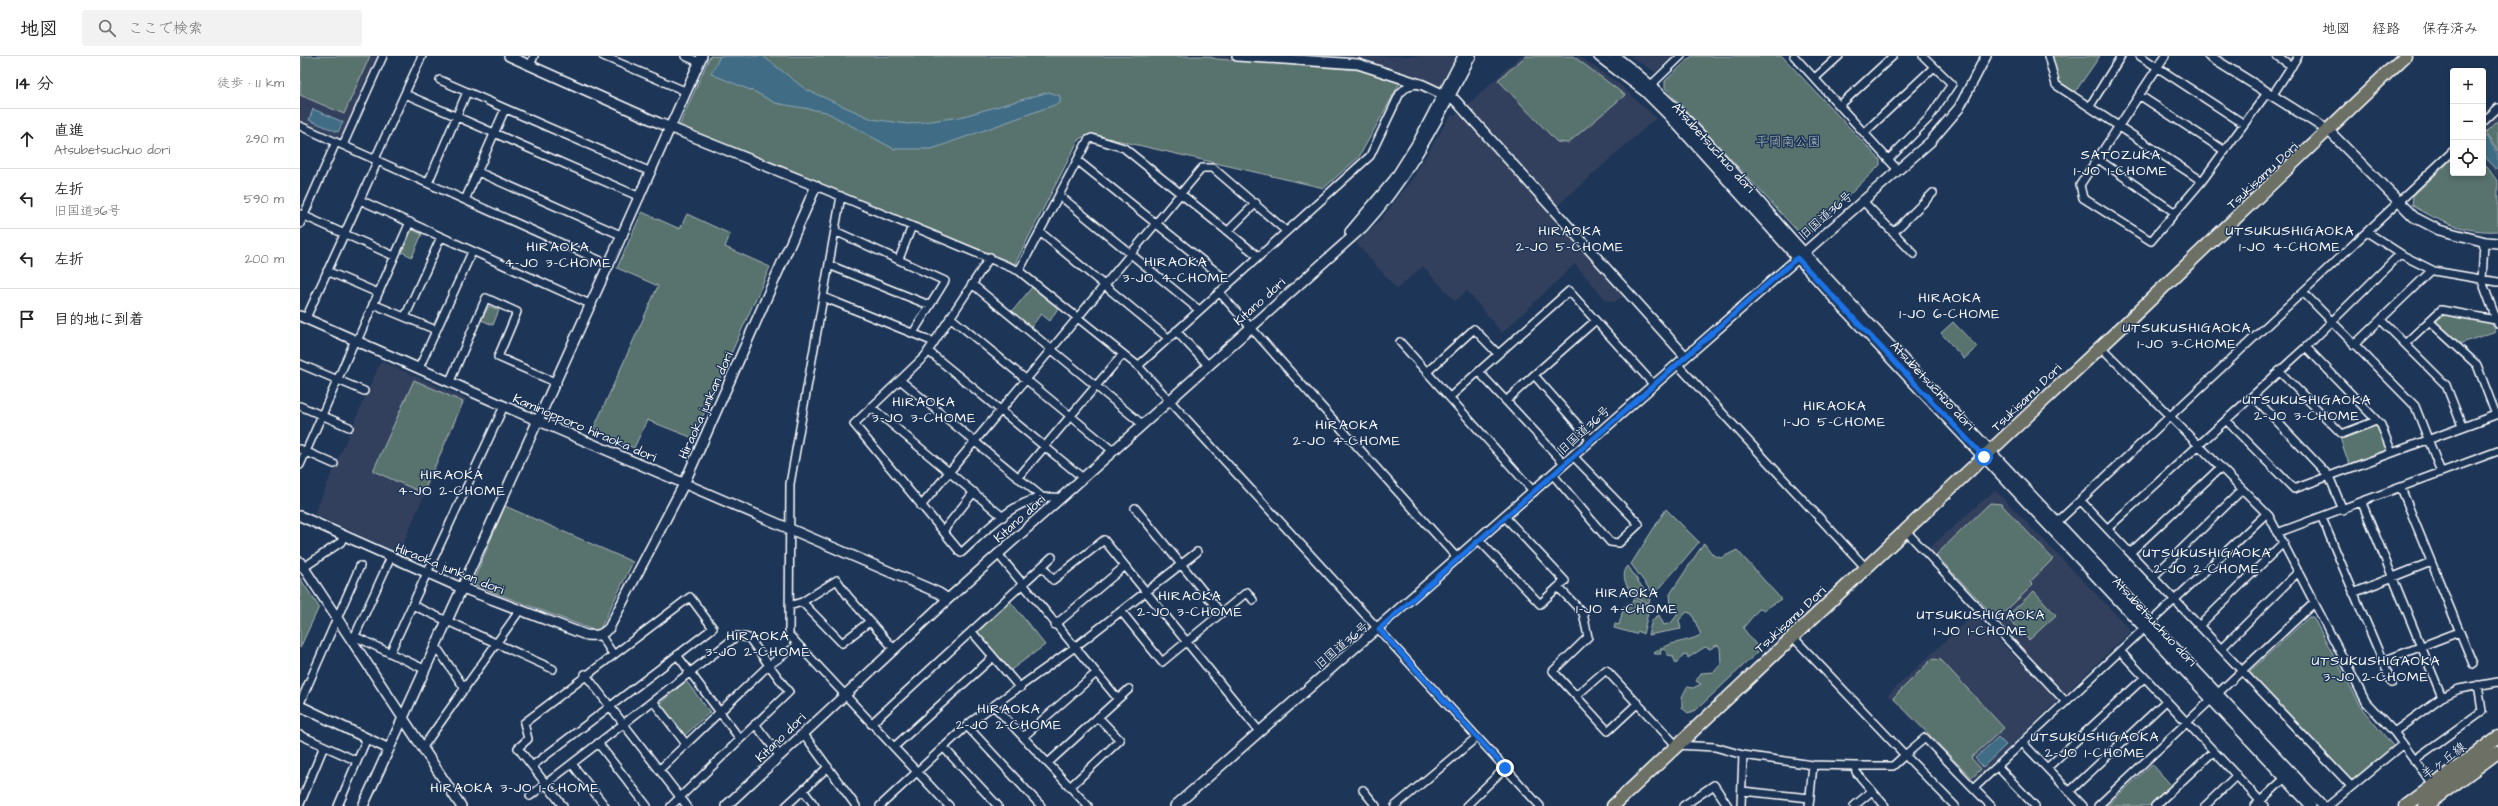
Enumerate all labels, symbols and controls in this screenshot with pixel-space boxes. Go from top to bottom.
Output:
search box [82,10,362,46]
text: 地図 [20,16,58,43]
icon: search [96,17,118,39]
text: ここで検索 [128,18,203,39]
text: 地図 [2322,19,2350,39]
text: 経路 [2372,19,2400,39]
text: 保存済み [2422,19,2478,39]
map controls [2450,68,2486,176]
button: + [2450,68,2486,104]
text: 14 分 [16,72,54,96]
text: 徒歩 · 1.1 km [217,74,284,92]
street label: Atsubetsuchuo dori [1668,98,1759,197]
button: − [2450,104,2486,140]
text: 直進 [54,120,84,141]
icon: ahead [16,128,38,150]
text: 290 m [246,130,284,148]
park label: 平岡南公園 [1755,133,1821,151]
street label: Tsukisamu Dori [2223,138,2302,213]
button: locate [2450,140,2486,176]
text: Atsubetsuchuo dori [54,141,170,159]
district label: SATOZUKA 1-JO 1-CHOME [2074,145,2168,181]
text: 左折 [54,179,84,200]
street label: 旧国道36号 [1795,187,1857,244]
icon: left [16,188,38,210]
text: 590 m [244,190,284,208]
text: 旧国道36号 [54,202,121,220]
district label: HIRAOKA 2-JO 5-CHOME [1516,221,1624,257]
district label: UTSUKUSHIGAOKA 1-JO 4-CHOME [2226,221,2354,257]
district label: HIRAOKA 4-JO 3-CHOME [504,237,612,273]
icon: left [16,248,38,270]
text: 左折 [54,249,84,270]
text: 200 m [245,250,284,268]
district label: HIRAOKA 3-JO 4-CHOME [1122,252,1230,288]
street label: Kitano dori [1230,274,1289,330]
district label: HIRAOKA 1-JO 6-CHOME [1899,288,2001,324]
icon: arrive [16,308,38,330]
text: 目的地に到着 [54,309,144,330]
district label: UTSUKUSHIGAOKA 1-JO 3-CHOME [2123,318,2251,354]
street label: Atsubetsuchuo dori [1886,337,1979,434]
street label: Hiraoka junkan dori [674,349,738,462]
street label: Tsukisamu Dori [1988,360,2066,436]
street label: Kaminopporo hiraoka dori [510,389,659,466]
district label: UTSUKUSHIGAOKA 2-JO 3-CHOME [2243,390,2371,426]
district label: HIRAOKA 3-JO 3-CHOME [872,392,976,428]
district label: HIRAOKA 1-JO 5-CHOME [1784,396,1886,432]
street label: 旧国道36号 [1553,402,1614,460]
district label: HIRAOKA 2-JO 4-CHOME [1293,415,1401,451]
route start [1975,448,1993,466]
district label: HIRAOKA 4-JO 2-CHOME [398,465,506,501]
street label: Kitano dori [990,491,1049,547]
street label: Hiraoka junkan dori [393,539,507,599]
district label: UTSUKUSHIGAOKA 2-JO 2-CHOME [2143,543,2271,579]
street label: Atsubetsuchuo dori [2108,573,2201,670]
street label: Tsukisamu Dori [1751,582,1830,657]
district label: HIRAOKA 1-JO 4-CHOME [1576,583,1678,619]
district label: HIRAOKA 2-JO 3-CHOME [1137,586,1243,622]
district label: UTSUKUSHIGAOKA 1-JO 1-CHOME [1917,605,2045,641]
street label: 旧国道36号 [1310,617,1373,674]
district label: HIRAOKA 3-JO 2-CHOME [705,626,811,662]
district label: UTSUKUSHIGAOKA 3-JO 2-CHOME [2312,651,2440,687]
district label: HIRAOKA 2-JO 2-CHOME [956,699,1062,735]
street label: Kitano dori [751,709,810,766]
district label: UTSUKUSHIGAOKA 2-JO 1-CHOME [2031,727,2159,763]
street label: 羊ヶ丘線 [2417,737,2471,784]
route end [1496,759,1514,777]
district label: HIRAOKA 3-JO 1-CHOME [430,778,600,798]

